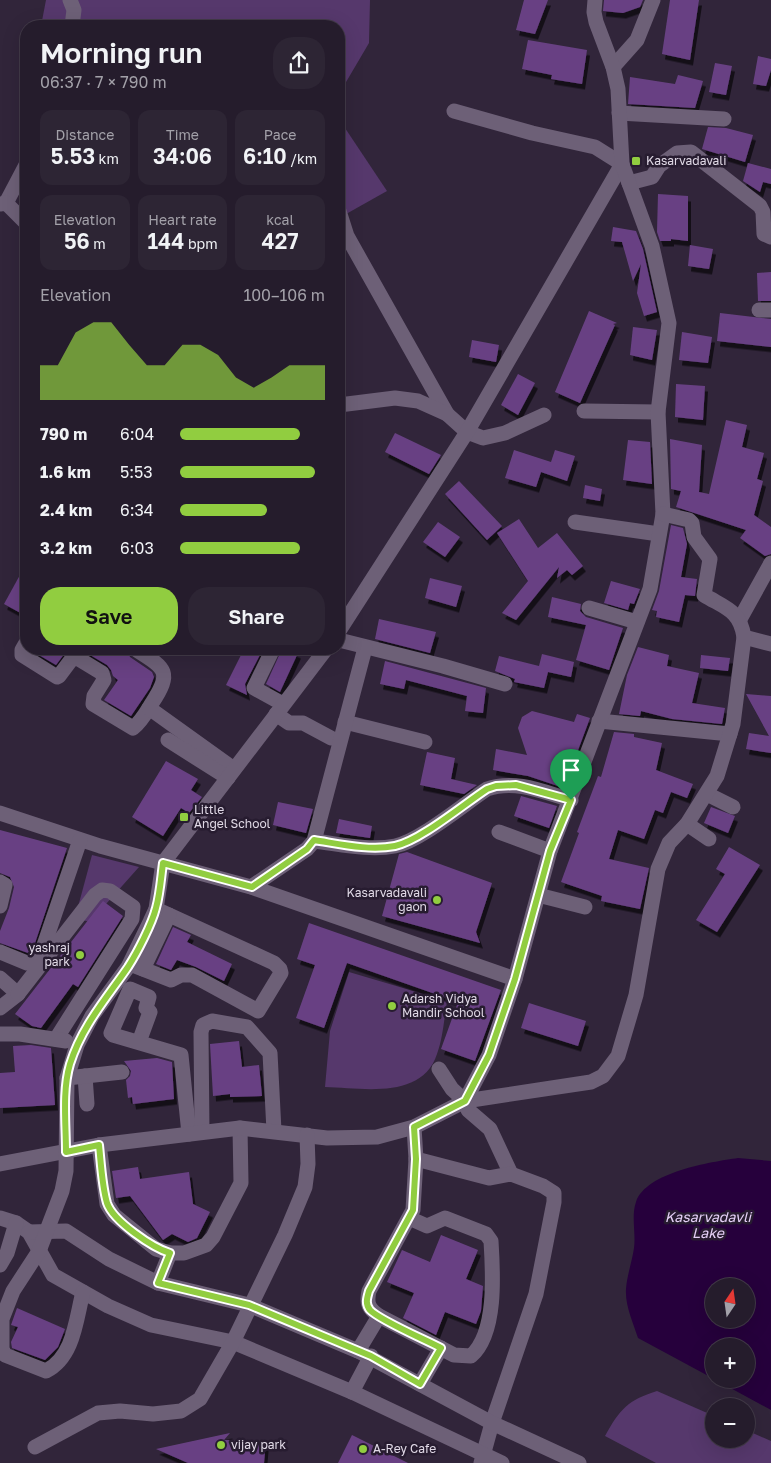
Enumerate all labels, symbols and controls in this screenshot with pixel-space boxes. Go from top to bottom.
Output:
text: Morning run [40,36,203,69]
button: share [273,37,325,89]
text: 06:37 · 7 × 790 m [40,72,167,92]
text: Distance [55,126,114,143]
text: Time [166,126,199,143]
text: Pace [264,126,297,143]
text: 5.53 [51,143,95,169]
text: 34:06 [153,143,212,169]
text: 6:10 [243,143,287,169]
text: km [95,150,119,167]
text: /km [287,150,317,167]
place label: Kasarvadavali [646,153,726,168]
marker: Kasarvadavali [630,155,642,167]
text: Elevation [54,211,116,228]
text: Heart rate [148,211,217,228]
text: kcal [266,211,294,228]
text: 56 [64,228,90,254]
text: 144 [147,228,184,254]
text: 427 [262,228,299,254]
text: m [90,235,106,252]
text: bpm [184,235,218,252]
text: Elevation [40,285,111,305]
text: 100–106 m [243,285,325,305]
text: 790 m [40,424,87,444]
text: 6:04 [120,424,154,444]
text: 1.6 km [40,462,91,482]
text: 5:53 [120,462,153,482]
text: 2.4 km [40,500,92,520]
text: 6:34 [120,500,154,520]
text: 3.2 km [40,538,92,558]
text: 6:03 [120,538,154,558]
button: Save [40,587,178,645]
button: Share [188,587,325,645]
pin [550,749,592,800]
icon: arrive [557,756,585,784]
place label: Little Angel School [194,802,271,831]
marker: Little Angel School [178,811,190,823]
place label: Kasarvadavali gaon [347,885,427,914]
marker: Kasarvadavali gaon [431,894,443,906]
place label: yashraj park [29,940,70,969]
marker: yashraj park [74,949,86,961]
place label: Adarsh Vidya Mandir School [402,991,485,1020]
marker: Adarsh Vidya Mandir School [386,1000,398,1012]
water label: Kasarvadavli Lake [665,1208,753,1241]
north arrow [705,1278,755,1328]
map controls [705,1278,755,1448]
button: + [705,1338,755,1388]
button: − [705,1398,755,1448]
place label: vijay park [231,1437,286,1452]
marker: vijay park [215,1439,227,1451]
place label: A-Rey Cafe [373,1441,436,1456]
marker: A-Rey Cafe [357,1443,369,1455]

